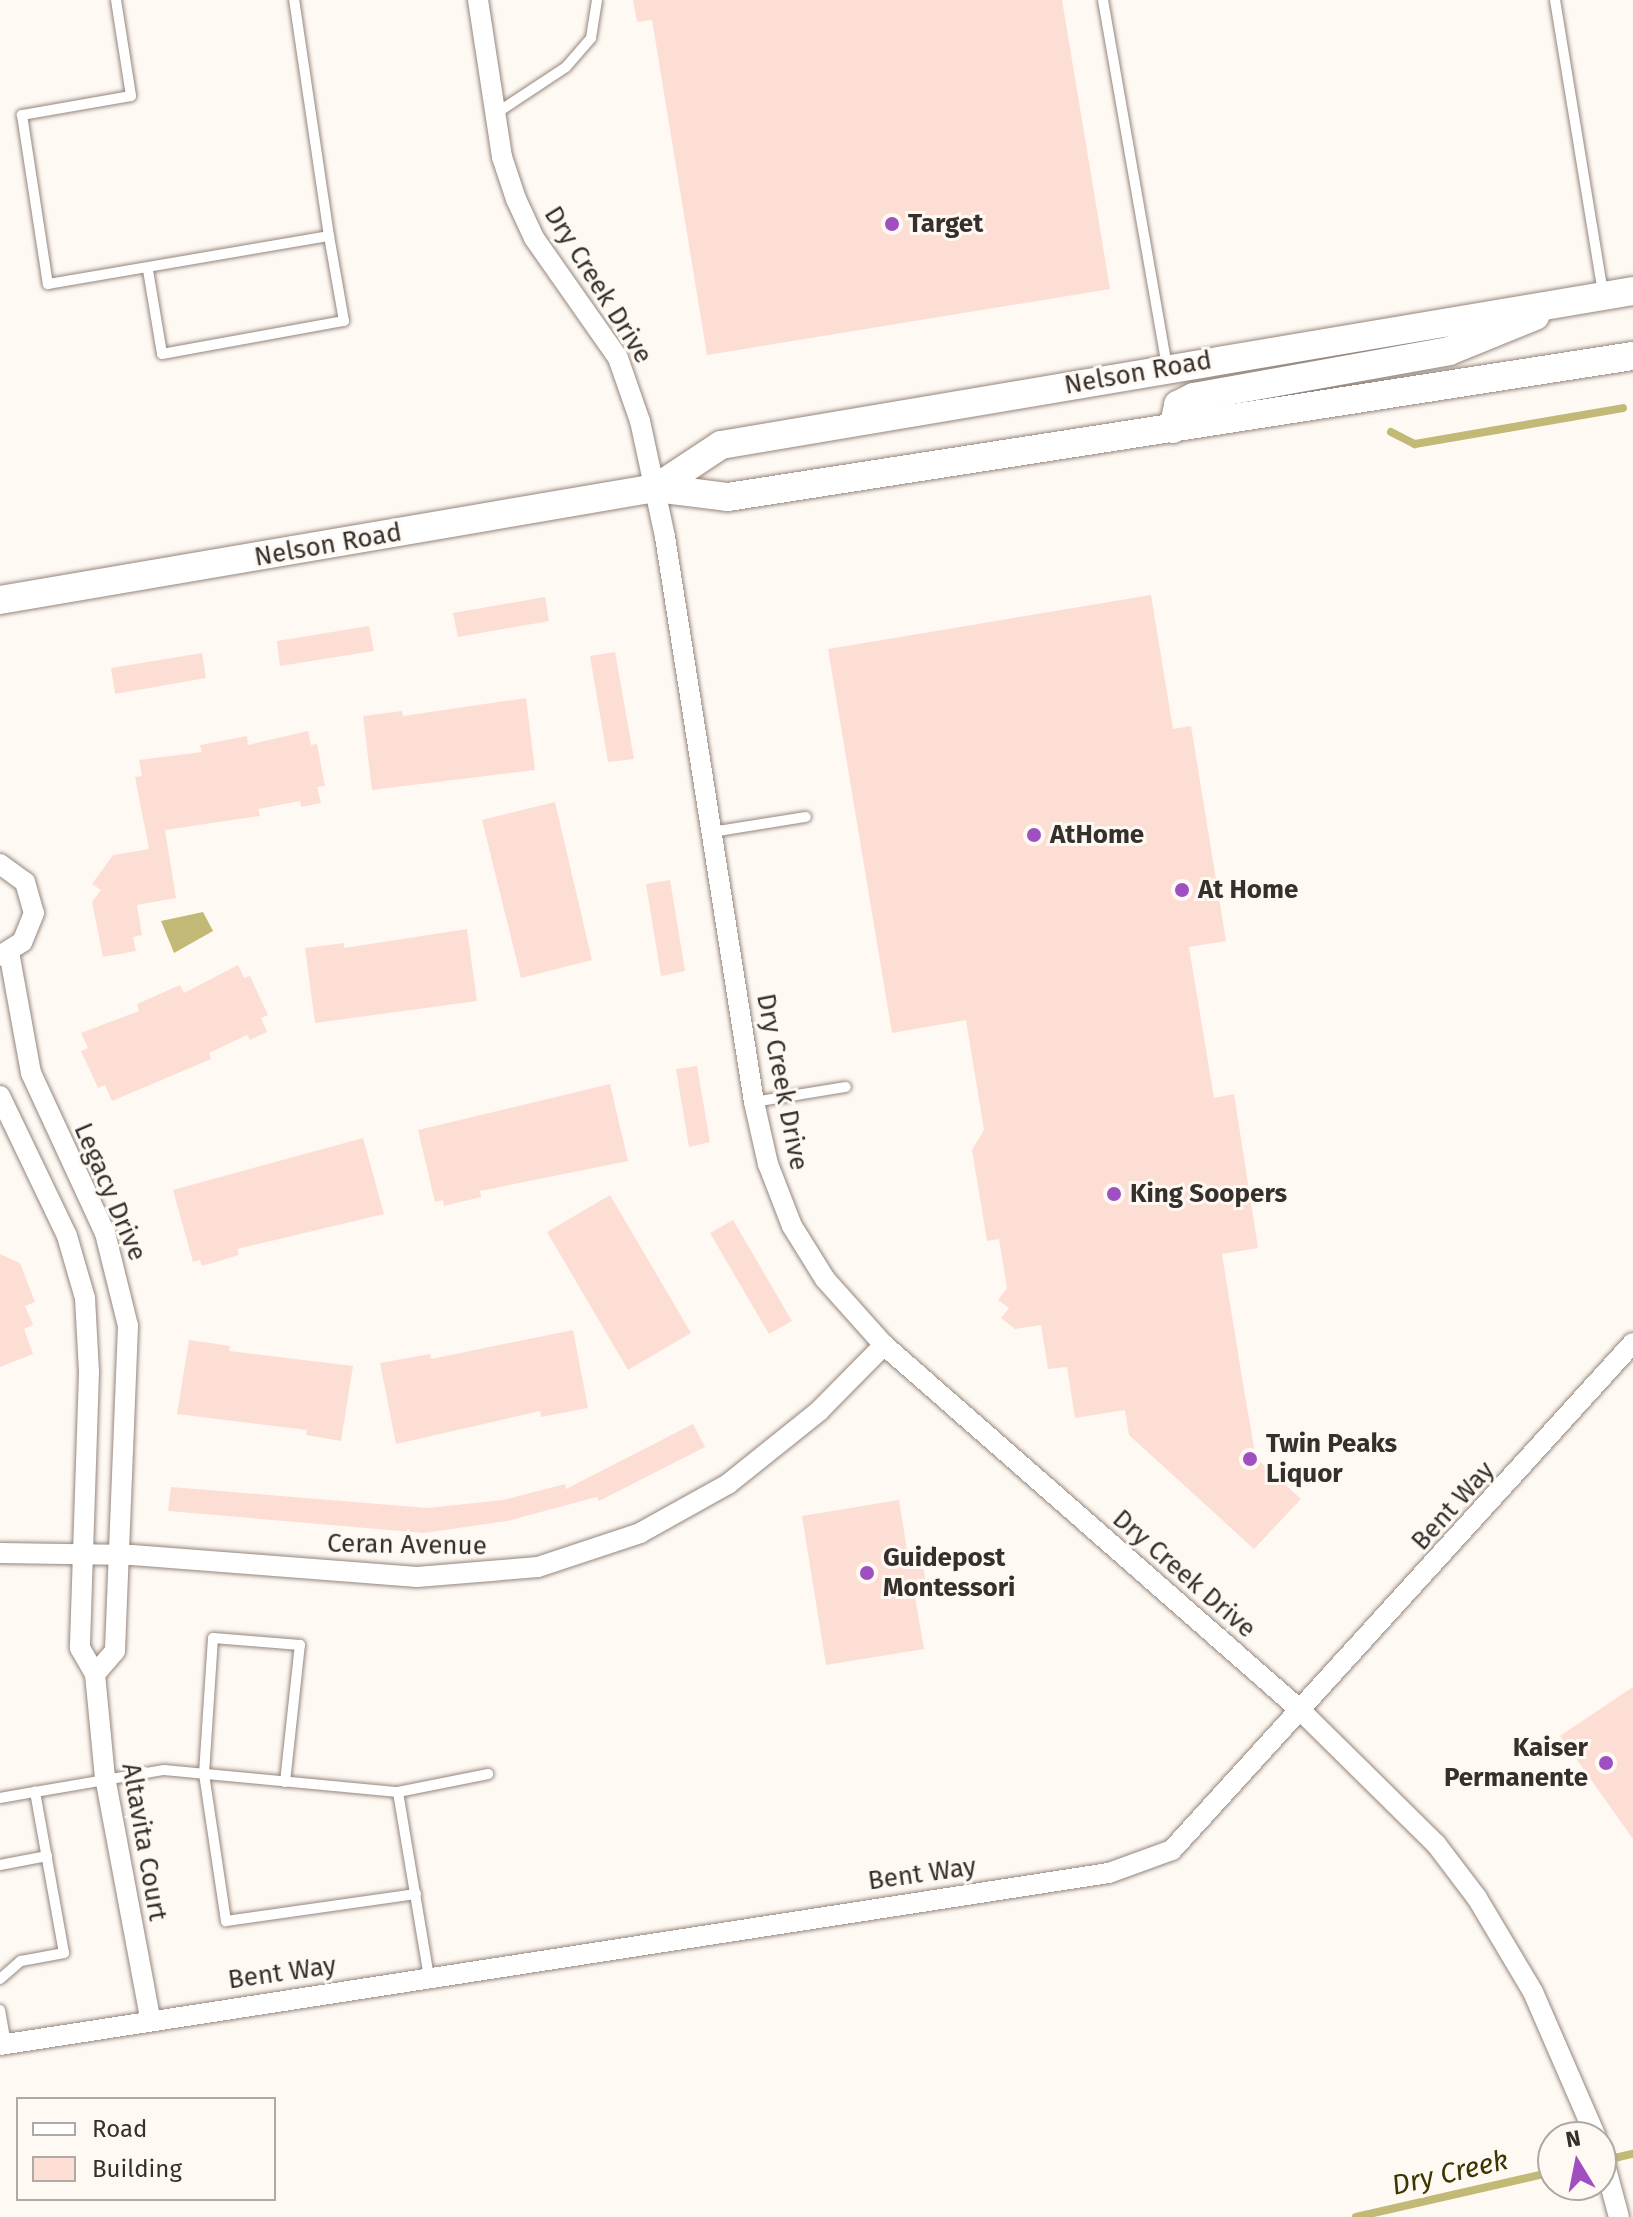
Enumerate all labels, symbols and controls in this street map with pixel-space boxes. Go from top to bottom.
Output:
street label: Dry Creek Drive [537,201,659,369]
place label: Target [908,208,983,240]
marker: Target [883,215,901,233]
street label: Nelson Road [1062,345,1214,401]
street label: Nelson Road [252,517,404,573]
place label: AtHome [1050,819,1144,851]
marker: AtHome [1025,826,1043,844]
place label: At Home [1198,874,1298,906]
marker: At Home [1173,881,1191,899]
street label: Dry Creek Drive [750,991,814,1173]
street label: Legacy Drive [67,1118,153,1266]
place label: King Soopers [1130,1178,1287,1210]
marker: King Soopers [1105,1185,1123,1203]
place label: Twin Peaks Liquor [1266,1428,1397,1490]
marker: Twin Peaks Liquor [1241,1450,1259,1468]
street label: Bent Way [1405,1455,1501,1557]
street label: Dry Creek Drive [1106,1503,1262,1645]
street label: Ceran Avenue [327,1528,487,1562]
place label: Guidepost Montessori [883,1542,1015,1604]
marker: Guidepost Montessori [858,1564,876,1582]
place label: Kaiser Permanente [1444,1732,1588,1794]
marker: Kaiser Permanente [1595,1752,1617,1774]
street label: Altavita Court [115,1761,173,1923]
street label: Bent Way [866,1851,978,1897]
street label: Bent Way [226,1950,338,1996]
legend [16,2097,276,2201]
text: Road [92,2115,147,2143]
north arrow [1537,2121,1617,2201]
text: N [1564,2124,1583,2153]
water label: Dry Creek [1389,2143,1511,2203]
text: Building [92,2155,182,2183]

